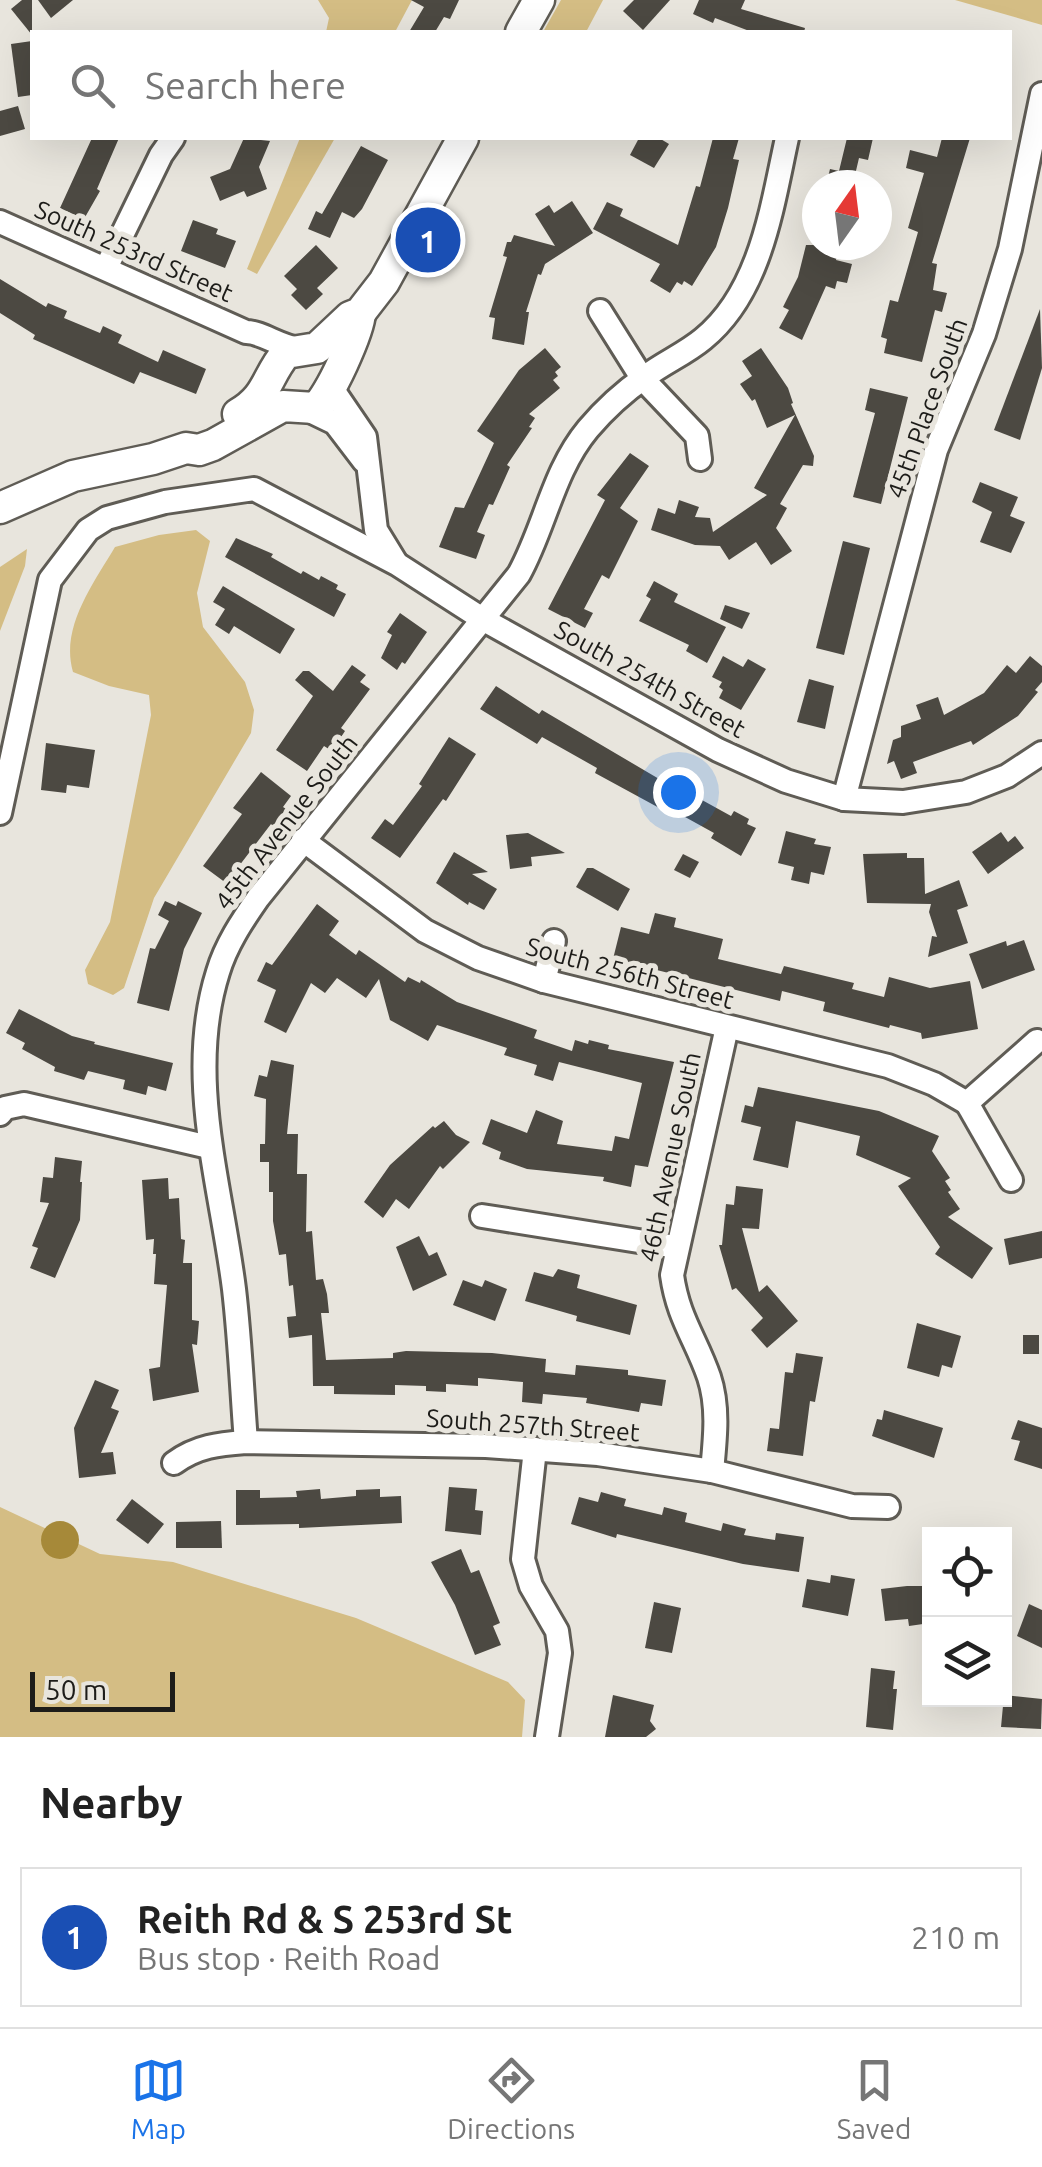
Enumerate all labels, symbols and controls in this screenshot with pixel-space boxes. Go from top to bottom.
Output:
search box [30,30,1012,140]
icon: search [65,58,120,113]
text: Search here [145,64,346,106]
north arrow [802,170,892,260]
street label: South 253rd Street [31,195,237,307]
pin: 1 [396,202,460,278]
street label: 45th Place South [881,314,973,502]
street label: South 254th Street [550,615,750,743]
street label: 45th Avenue South [209,729,363,915]
your location [653,767,704,818]
street label: South 256th Street [523,932,737,1014]
street label: 46th Avenue South [634,1049,706,1265]
street label: South 257th Street [425,1404,641,1446]
map controls [922,1527,1012,1707]
button: locate [922,1527,1012,1617]
button: layers [922,1617,1012,1707]
scale bar [30,1667,175,1712]
text: 50 m [45,1674,107,1705]
text: Nearby [40,1779,183,1826]
text: Reith Rd & S 253rd St [137,1898,512,1940]
text: 1 [65,1919,84,1955]
text: 210 m [911,1919,1000,1955]
text: Bus stop · Reith Road [137,1940,440,1976]
tab: Map [131,2053,186,2144]
tab: Directions [447,2053,575,2144]
tab: Saved [837,2053,911,2144]

